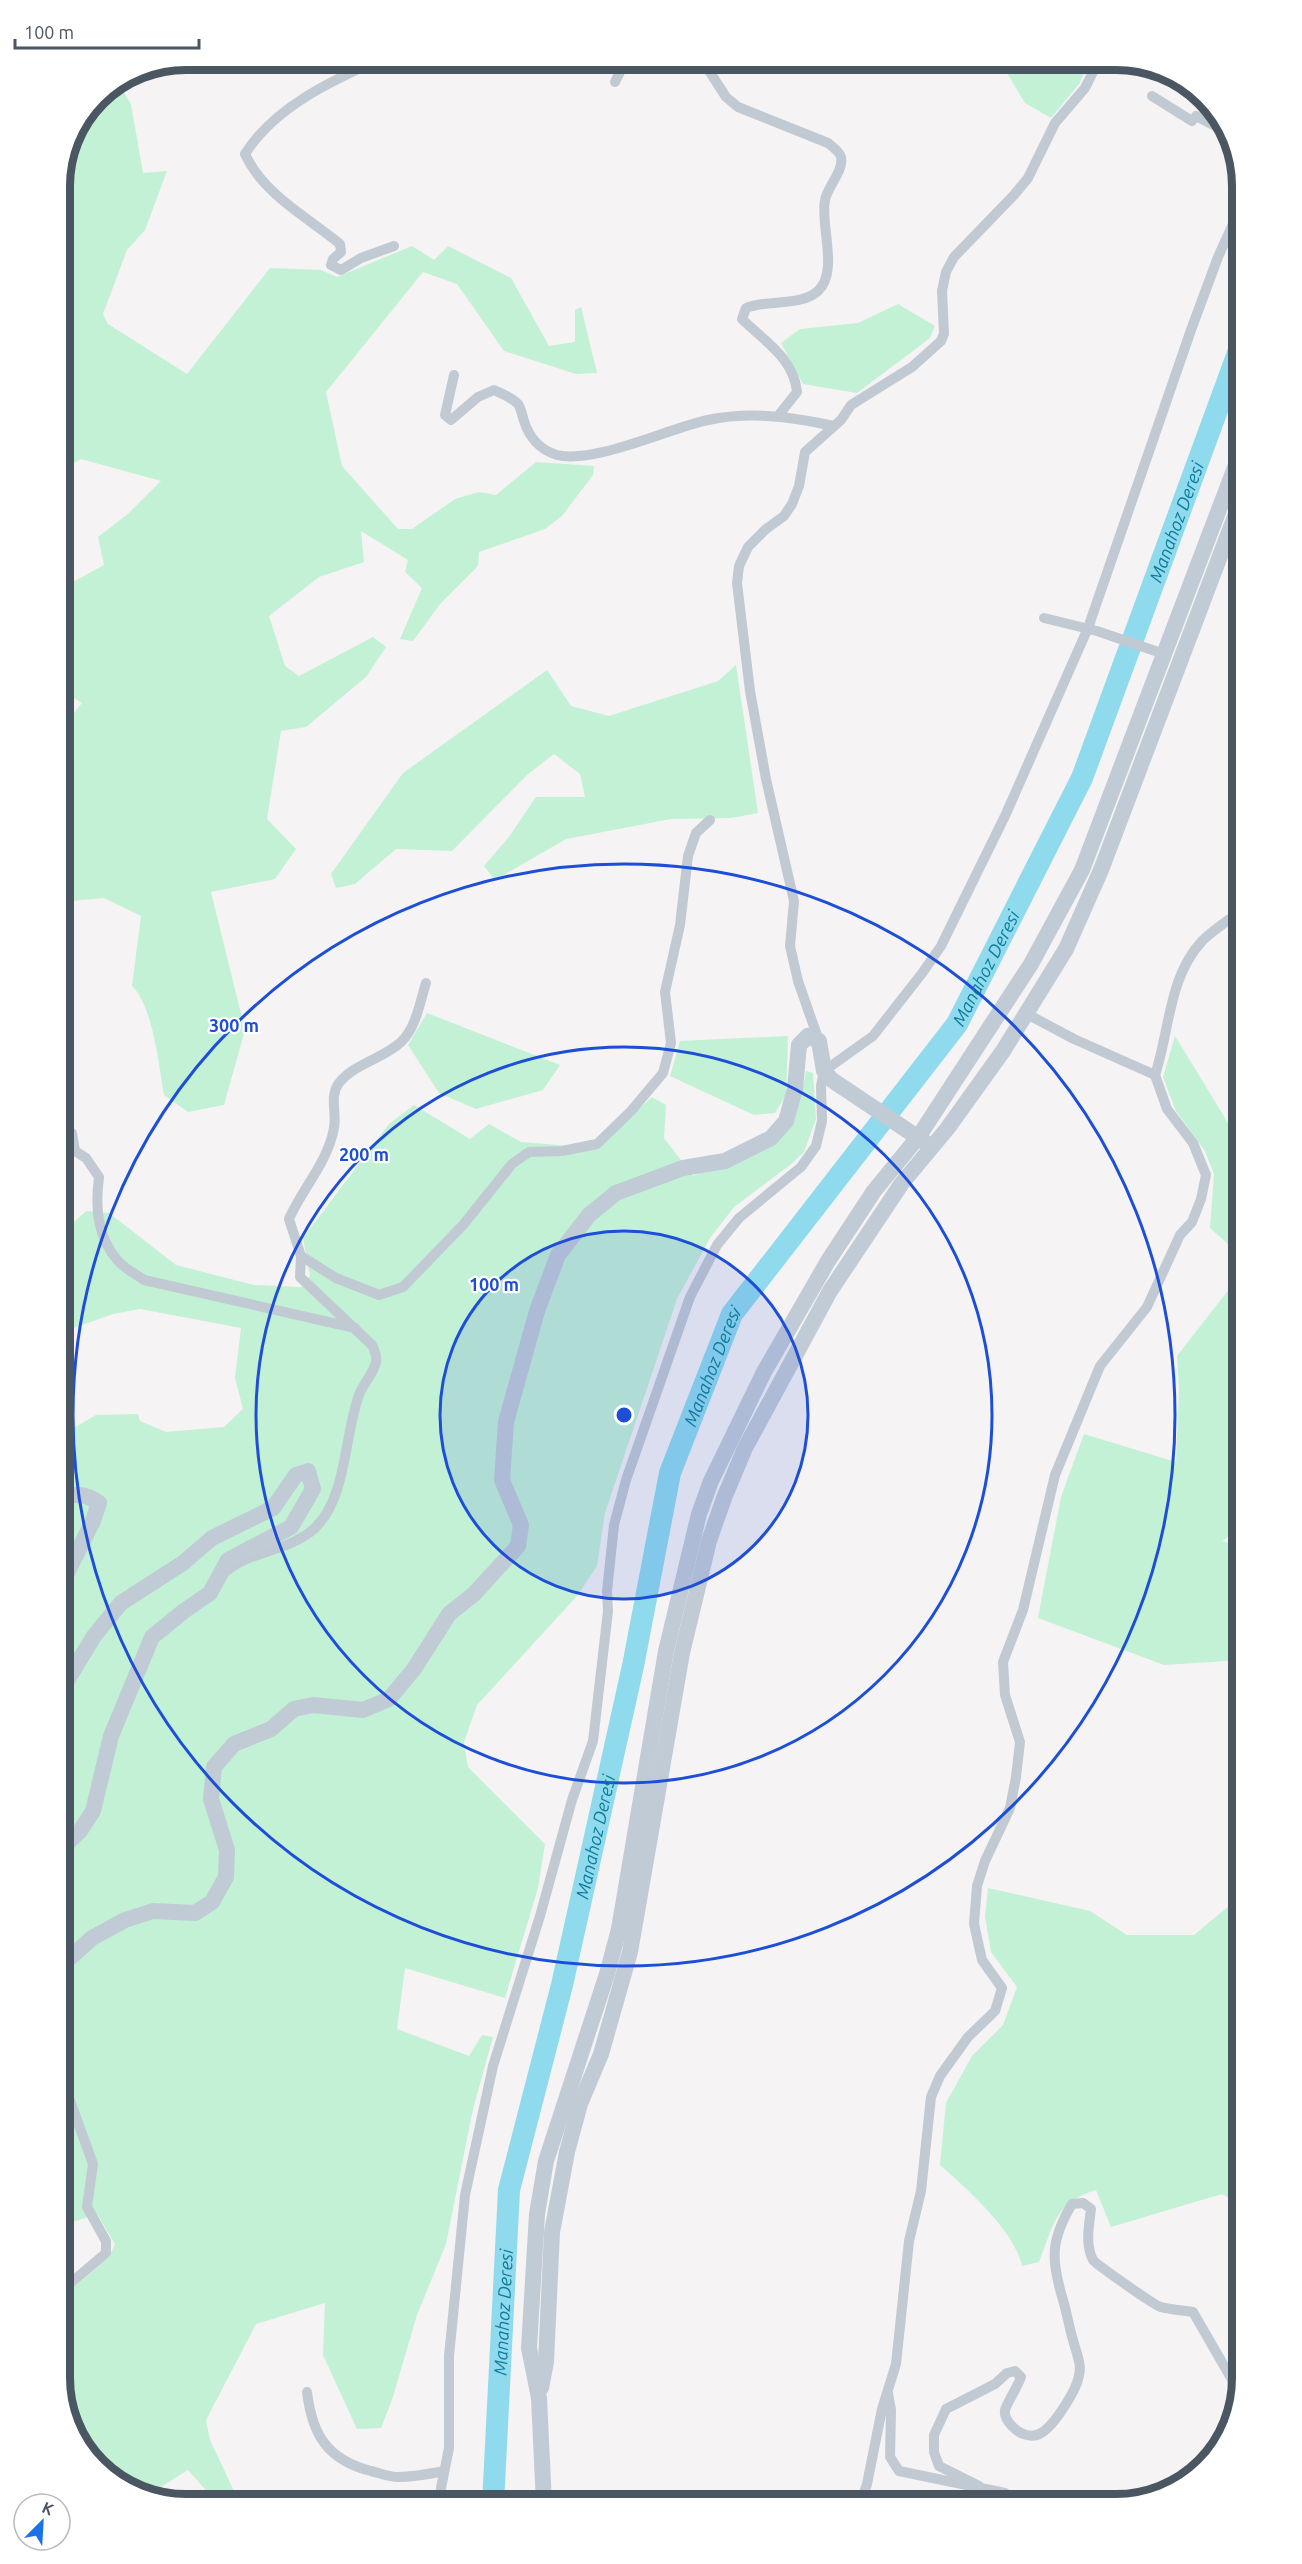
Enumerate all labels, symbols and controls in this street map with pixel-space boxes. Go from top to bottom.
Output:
scale bar [15,12,200,50]
text: 100 m [24,22,74,42]
water label: Manahoz Deresi [1145,459,1207,585]
water label: Manahoz Deresi [948,907,1023,1029]
text: 300 m [209,1015,259,1035]
text: 200 m [339,1144,389,1164]
text: 100 m [469,1274,519,1294]
water label: Manahoz Deresi [679,1302,745,1429]
centre of rings [614,1405,634,1425]
water label: Manahoz Deresi [571,1772,619,1901]
water label: Manahoz Deresi [490,2248,516,2376]
north arrow [12,2492,72,2552]
text: K [40,2498,57,2519]

